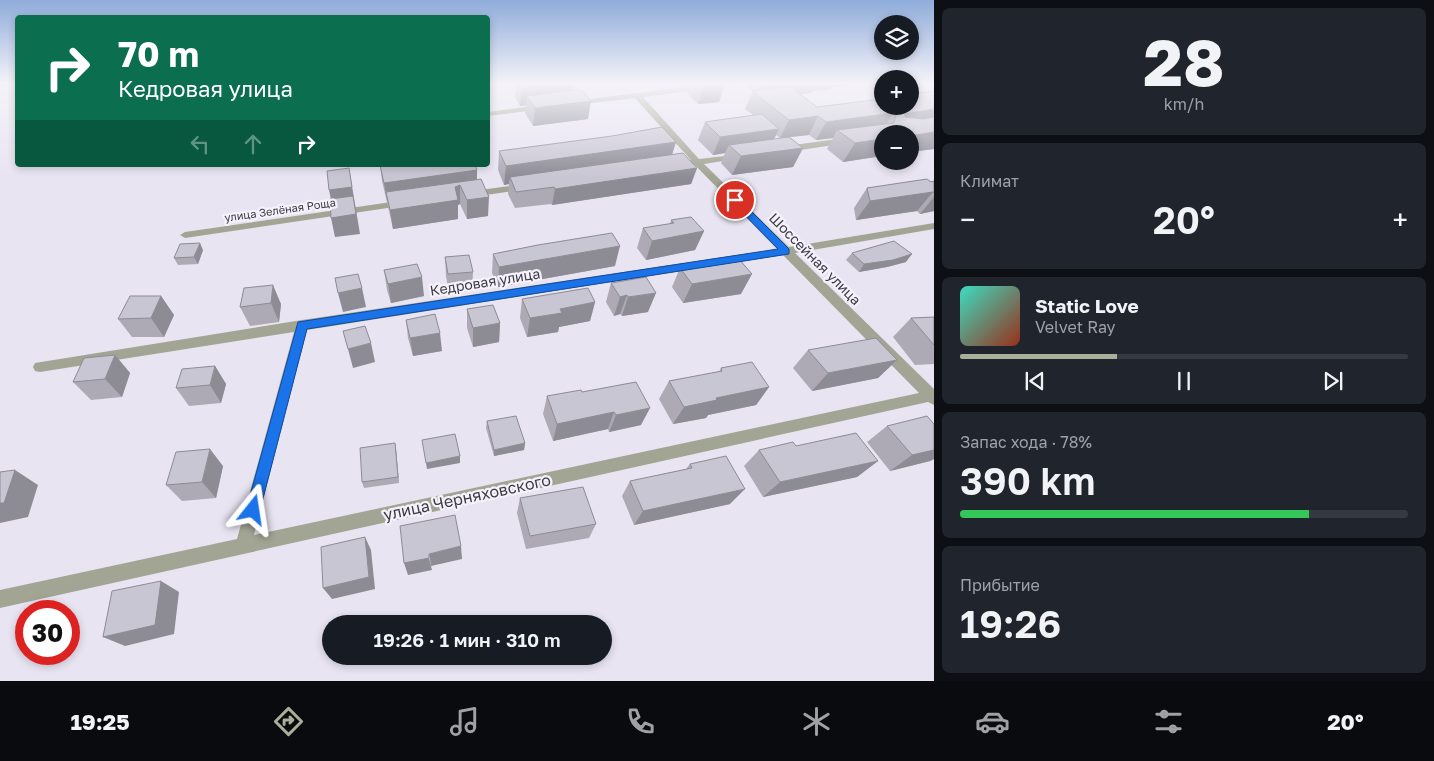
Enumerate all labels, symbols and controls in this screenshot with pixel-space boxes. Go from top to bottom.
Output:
map controls [874,15,919,170]
button: layers [874,15,919,60]
text: 28 [1143,22,1225,100]
text: 70 m [118,33,199,75]
icon: right [35,35,100,100]
button: + [874,70,919,115]
text: Кедровая улица [118,75,293,102]
text: km/h [1164,94,1204,114]
button: − [874,125,919,170]
icon: left [186,130,214,158]
icon: ahead [239,130,267,158]
icon: right [292,130,320,158]
text: Климат [960,171,1019,191]
pin [714,179,756,221]
icon: arrive [721,186,749,214]
street label: улица Зелёная Роща [223,195,336,224]
text: 20° [1153,197,1215,242]
text: − [960,203,975,236]
text: + [1393,203,1408,236]
street label: Шоссейная улица [766,209,865,308]
street label: Кедровая улица [429,264,541,299]
text: Static Love [1035,294,1139,317]
text: Velvet Ray [1035,317,1116,337]
icon: previous [1021,367,1049,395]
icon: pause [1170,367,1198,395]
icon: next [1319,367,1347,395]
text: Запас хода · 78% [960,432,1092,452]
text: 390 km [960,458,1096,503]
street label: улица Черняховского [381,469,553,525]
position arrow [226,483,278,535]
text: Прибытие [960,575,1040,595]
speed limit sign: 30 [15,600,80,665]
text: 19:26 [960,601,1061,646]
text: 19:26 · 1 мин · 310 m [373,628,561,651]
icon: directions [271,704,306,739]
icon: music [447,704,482,739]
icon: phone [623,704,658,739]
icon: climate [799,704,834,739]
icon: car [975,704,1010,739]
icon: filters [1151,704,1186,739]
text: 19:25 [71,708,130,735]
text: 20° [1327,708,1363,735]

